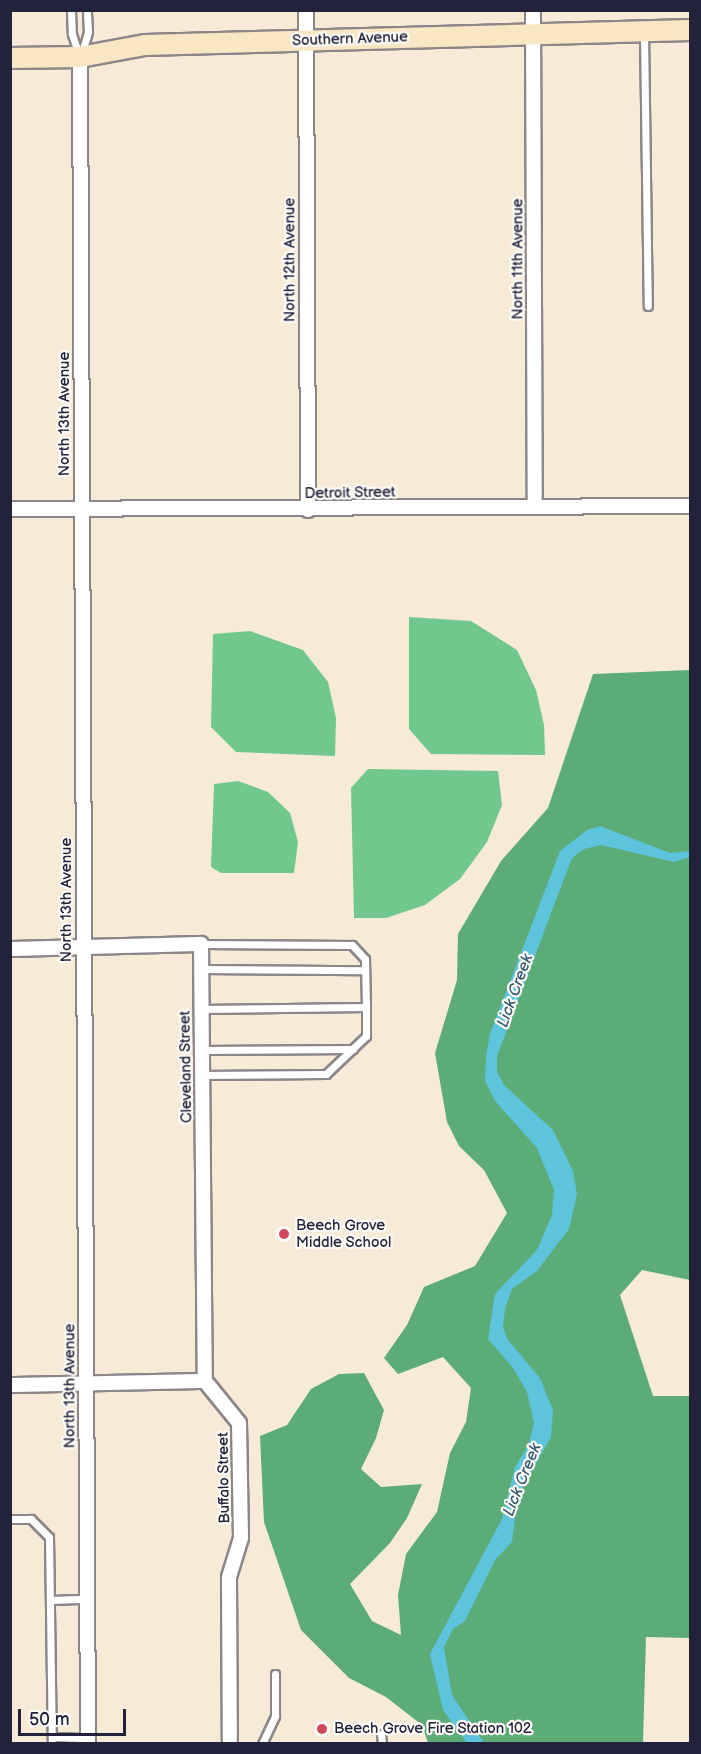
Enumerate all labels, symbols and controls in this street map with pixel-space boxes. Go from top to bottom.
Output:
street label: Southern Avenue [292,28,408,50]
street label: North 12th Avenue [281,198,299,322]
street label: North 11th Avenue [509,198,527,320]
street label: North 13th Avenue [56,352,74,476]
street label: Detroit Street [304,483,396,503]
street label: North 13th Avenue [58,838,76,962]
water label: Lick Creek [494,952,538,1030]
street label: Cleveland Street [176,1011,196,1123]
place label: Beech Grove Middle School [296,1216,392,1251]
marker: Beech Grove Middle School [277,1227,291,1241]
street label: North 13th Avenue [61,1324,79,1448]
street label: Buffalo Street [214,1432,234,1524]
water label: Lick Creek [500,1441,546,1519]
scale bar [21,1697,129,1735]
text: 50 m [29,1709,70,1730]
place label: Beech Grove Fire Station 102 [334,1720,532,1738]
marker: Beech Grove Fire Station 102 [315,1722,329,1736]

